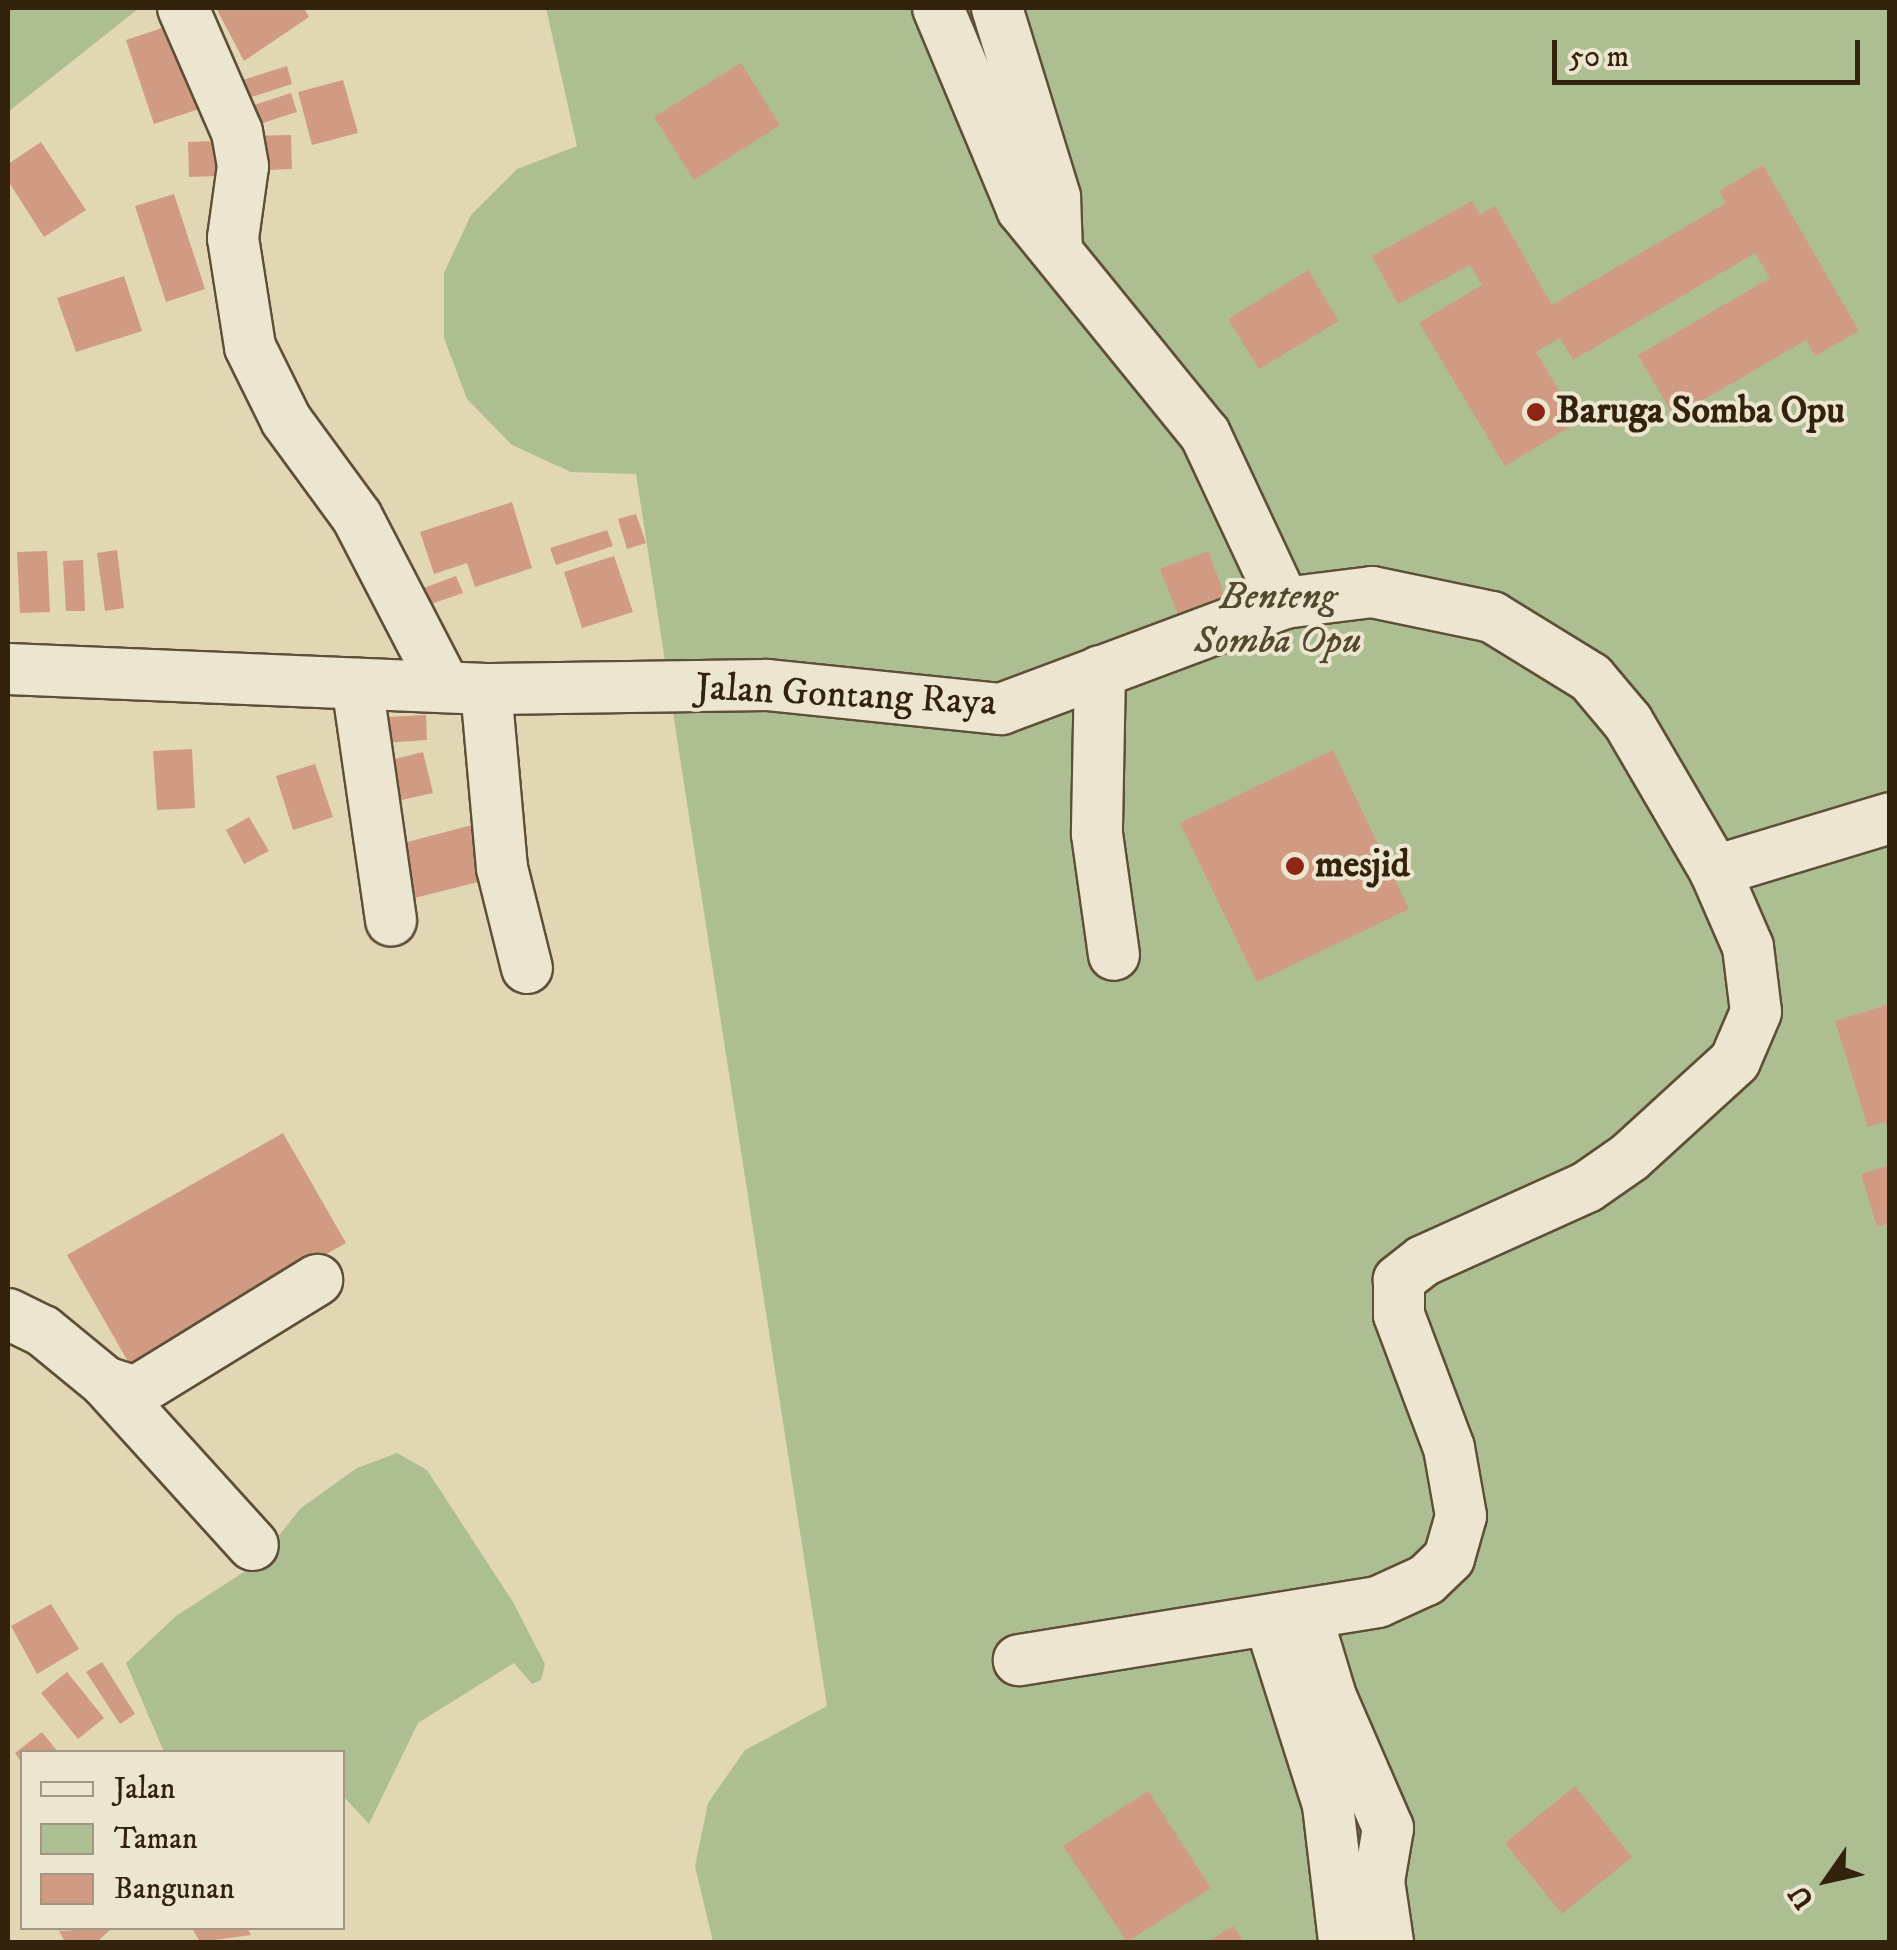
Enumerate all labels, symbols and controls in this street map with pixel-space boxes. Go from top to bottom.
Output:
scale bar [1557,20,1864,82]
text: 50 m [1569,39,1629,76]
place label: Baruga Somba Opu [1556,389,1845,435]
marker: Baruga Somba Opu [1525,401,1547,423]
park label: Benteng Somba Opu [1194,575,1362,664]
street label: Jalan Gontang Raya [695,665,997,727]
place label: mesjid [1315,843,1410,889]
marker: mesjid [1284,855,1306,877]
legend [20,1750,345,1930]
text: Jalan [114,1771,176,1808]
text: Taman [114,1821,198,1858]
north arrow [1777,1830,1877,1930]
text: Bangunan [114,1871,235,1908]
text: U [1781,1878,1822,1916]

